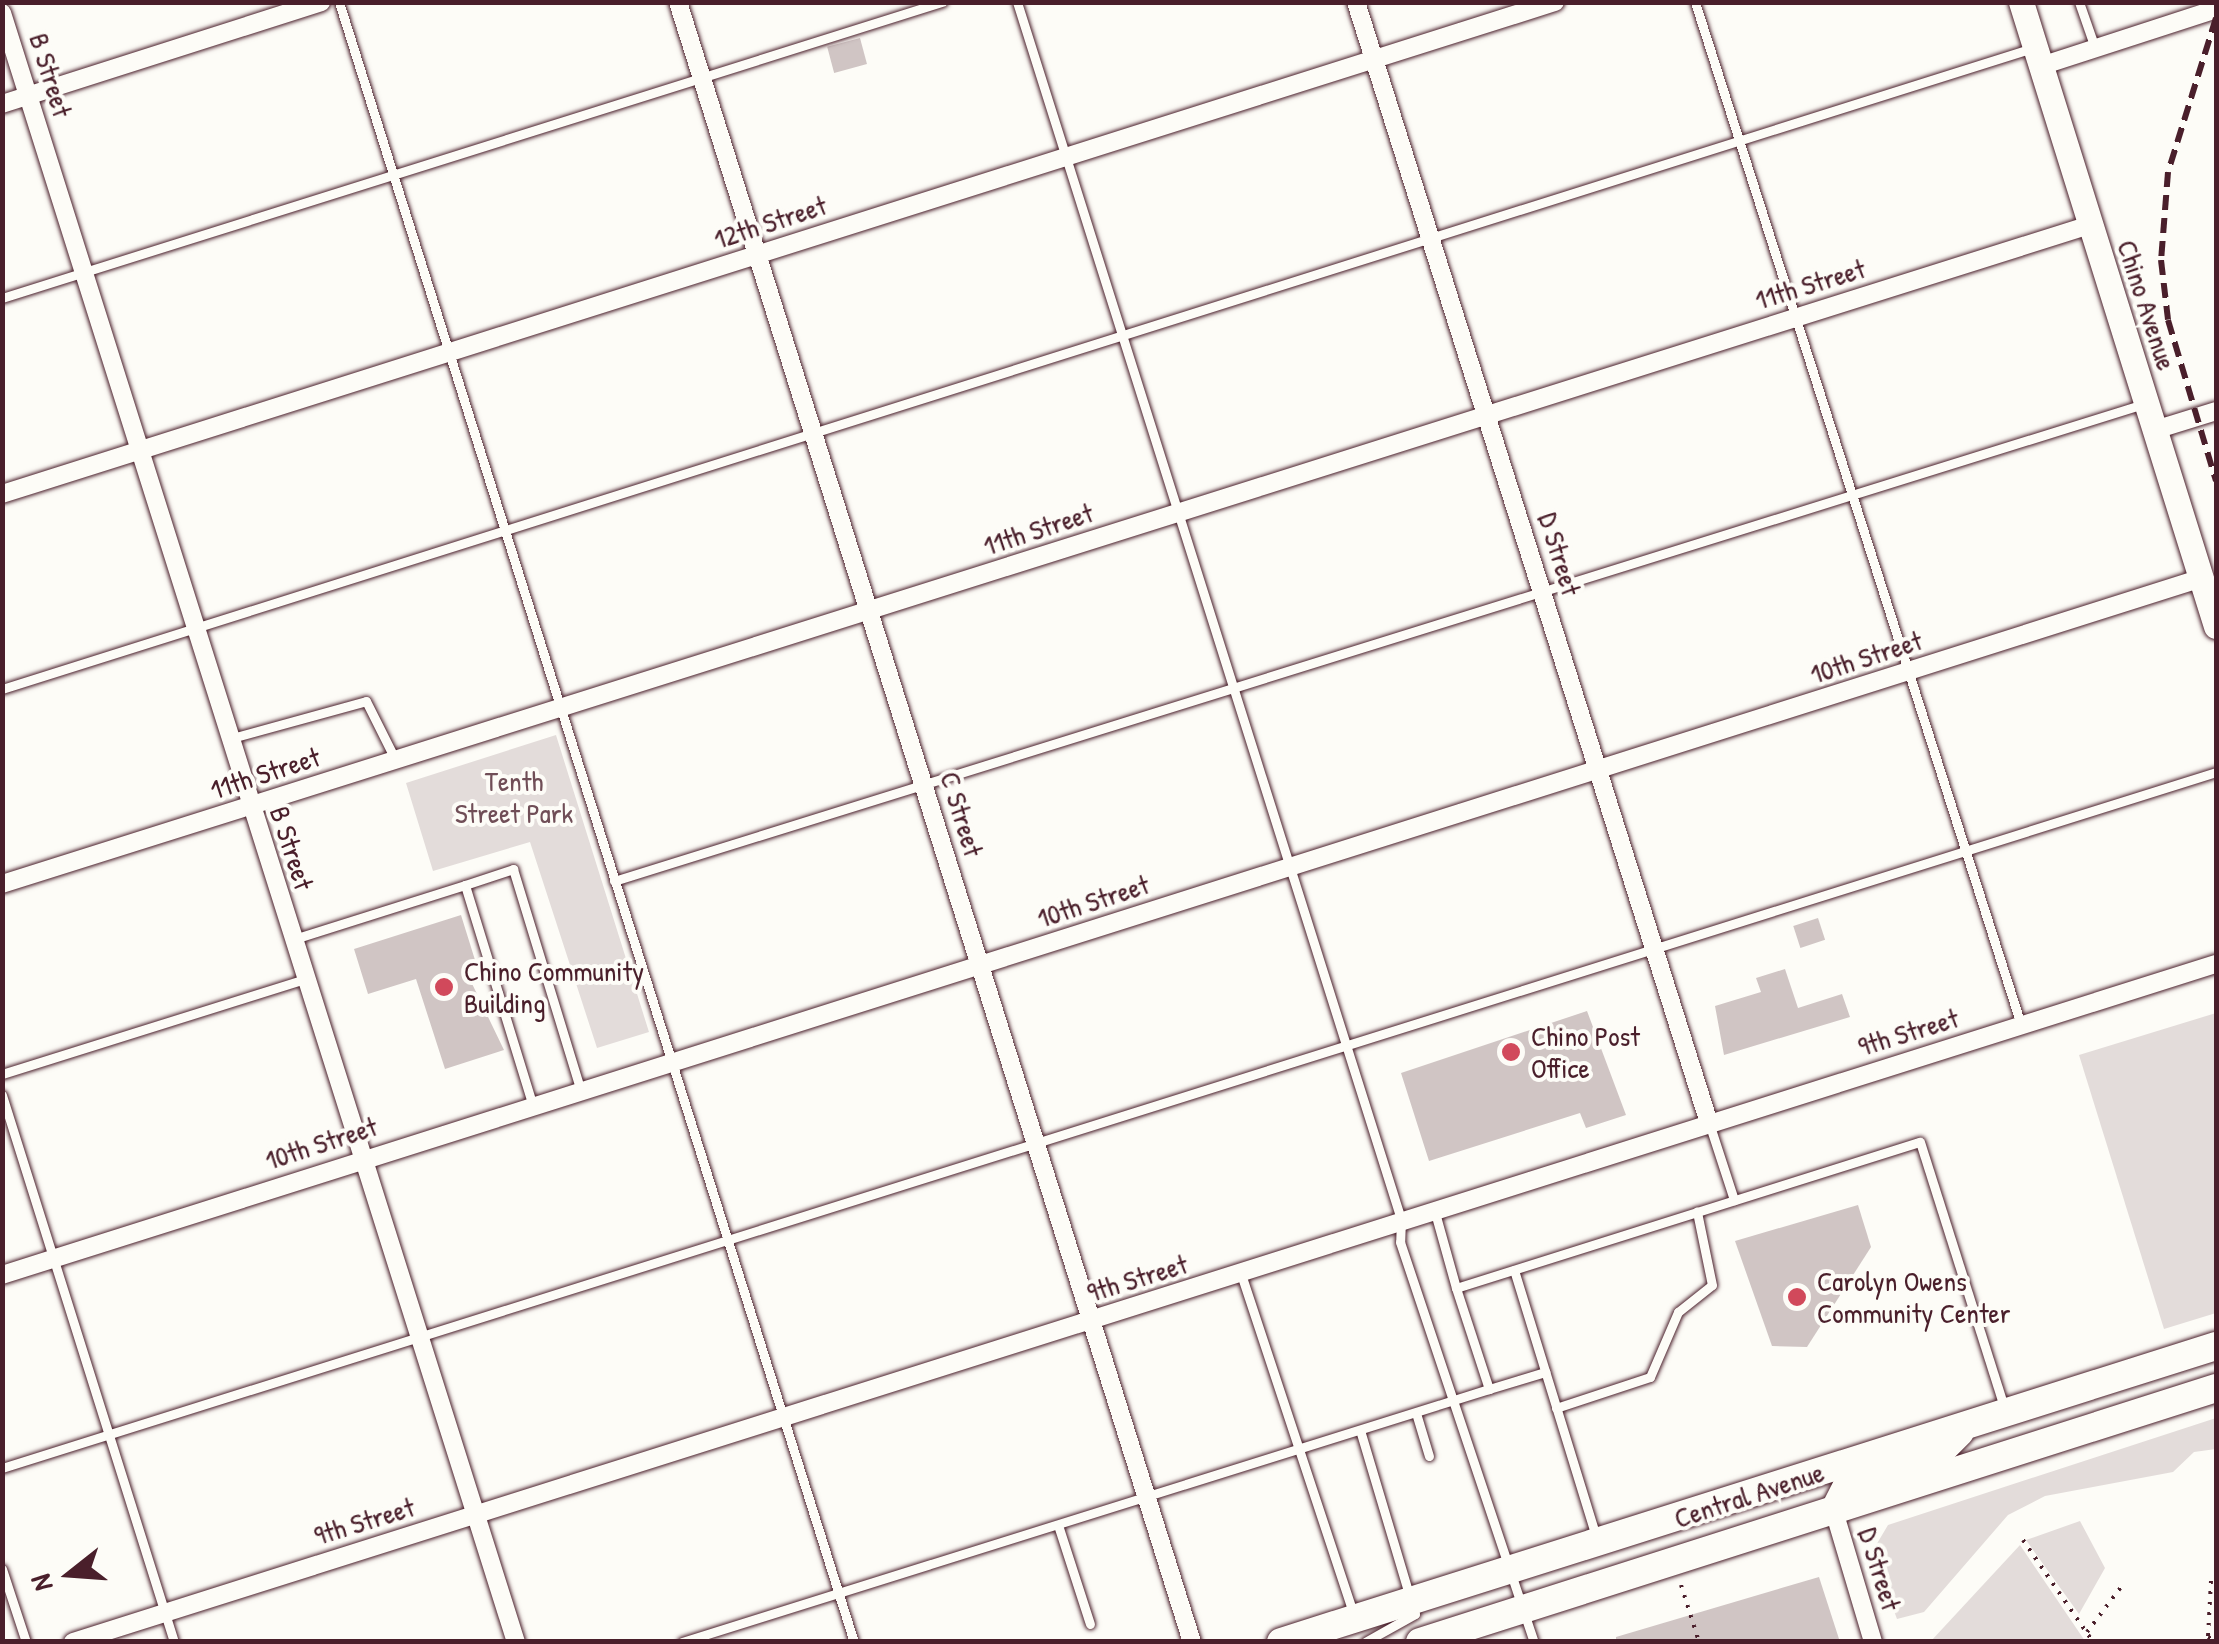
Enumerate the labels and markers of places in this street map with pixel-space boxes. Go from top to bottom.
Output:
place label: Chino Community Building [464,954,644,1020]
marker: Chino Community Building [433,976,455,998]
place label: Chino Post Office [1531,1019,1640,1085]
marker: Chino Post Office [1500,1041,1522,1063]
place label: Carolyn Owens Community Center [1817,1264,2010,1330]
marker: Carolyn Owens Community Center [1786,1286,1808,1308]

